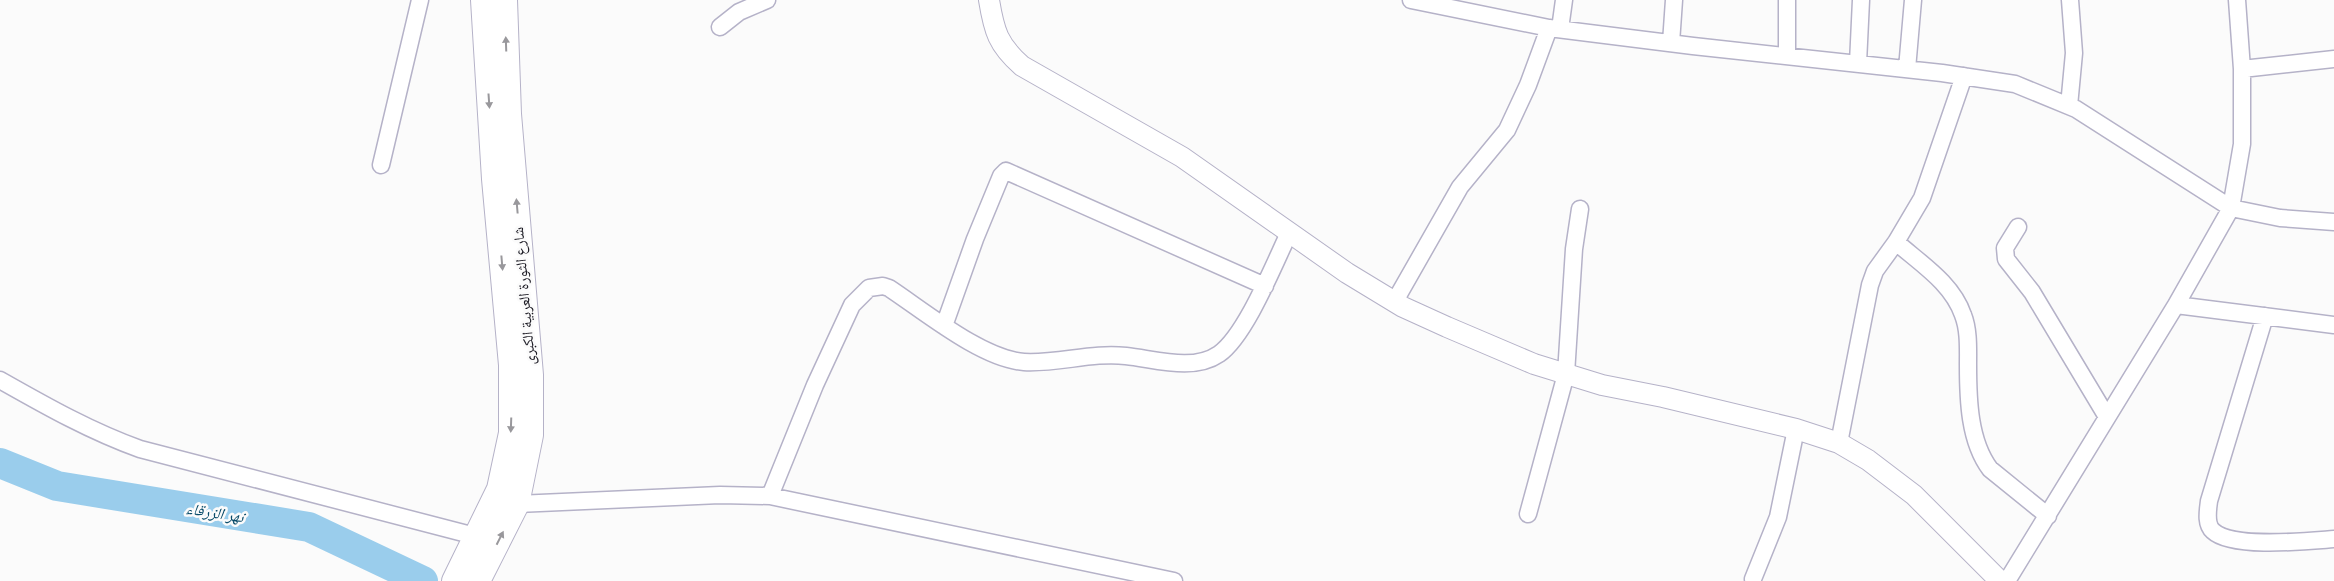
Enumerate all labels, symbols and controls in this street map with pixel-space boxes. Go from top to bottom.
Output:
one-way arrow [501,36,509,52]
one-way arrow [485,93,493,109]
one-way arrow [513,198,521,214]
street label: شارع الثورة العربية الكبرى [506,226,541,366]
one-way arrow [498,255,506,271]
one-way arrow [507,417,515,433]
water label: نهر الزرقاء [184,496,248,529]
one-way arrow [496,530,504,545]

